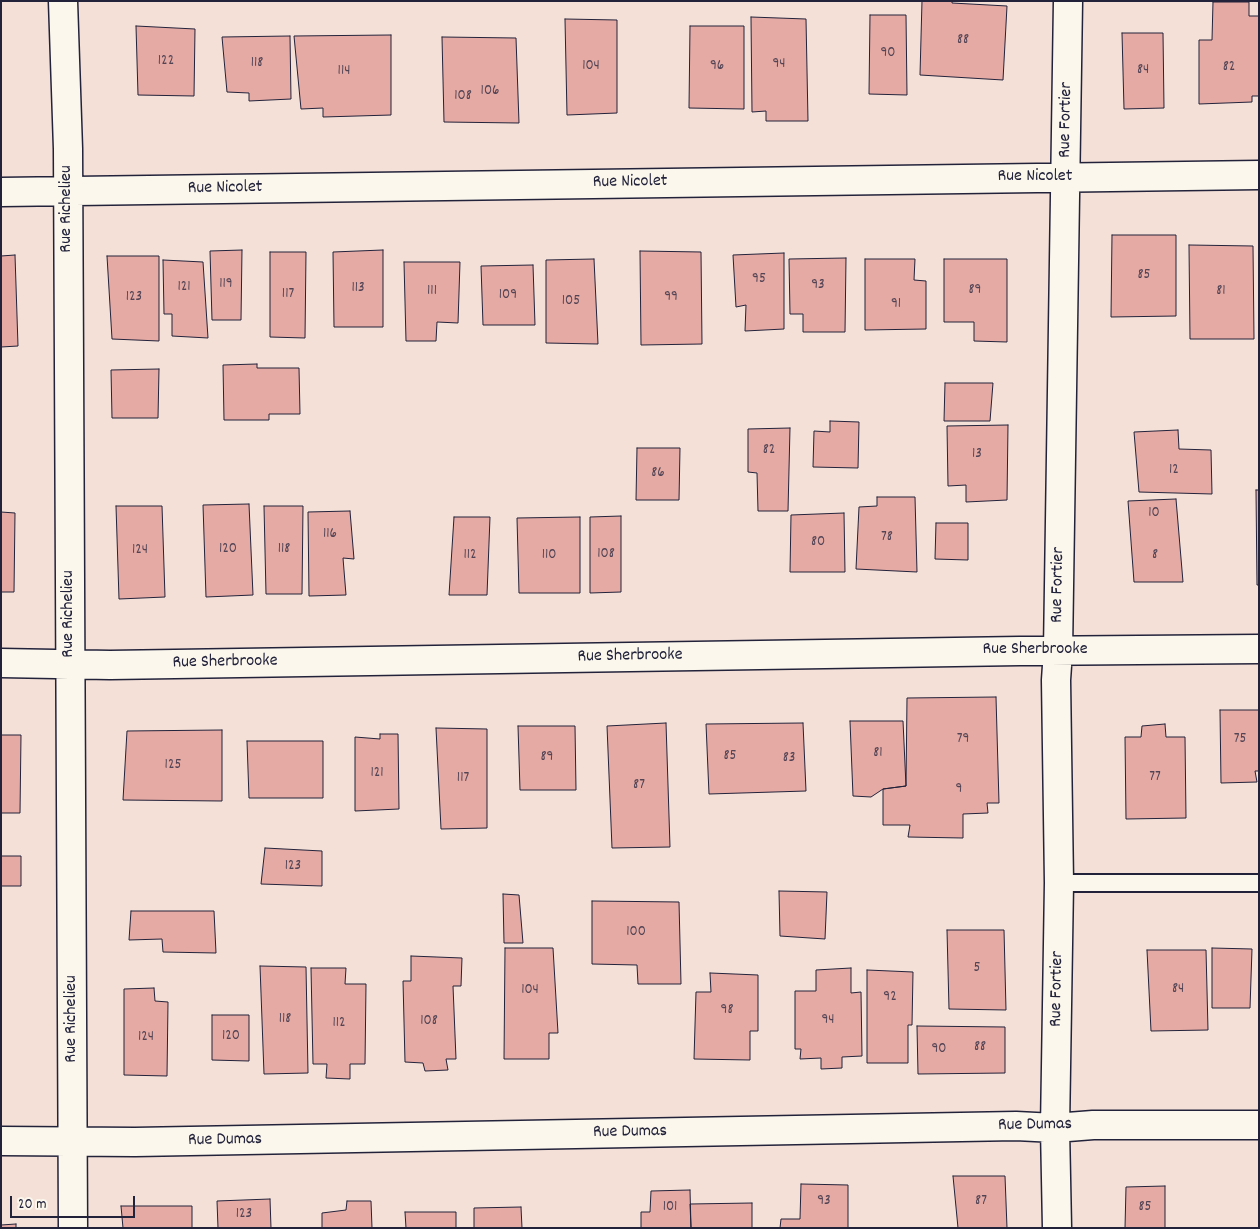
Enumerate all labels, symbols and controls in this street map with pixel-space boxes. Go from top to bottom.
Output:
house number: 88 [957,32,969,50]
house number: 90 [880,45,896,63]
house number: 122 [158,53,174,71]
house number: 118 [251,55,263,73]
house number: 94 [772,56,786,74]
house number: 104 [582,58,600,76]
house number: 96 [710,58,724,76]
house number: 82 [1223,59,1235,77]
house number: 84 [1137,62,1149,80]
house number: 114 [338,63,350,81]
street label: Rue Fortier [1056,82,1078,158]
house number: 106 [481,83,499,101]
house number: 108 [454,88,472,106]
street label: Rue Richelieu [57,165,79,253]
street label: Rue Nicolet [998,167,1072,189]
street label: Rue Nicolet [592,172,668,194]
street label: Rue Nicolet [187,178,263,200]
house number: 85 [1138,267,1150,285]
house number: 95 [752,271,766,289]
house number: 119 [219,276,233,294]
house number: 93 [811,277,825,295]
house number: 121 [177,279,191,297]
house number: 113 [351,280,365,298]
house number: 89 [969,282,981,300]
house number: 111 [427,283,437,301]
house number: 81 [1216,283,1226,301]
house number: 117 [282,286,294,304]
house number: 109 [499,287,517,305]
house number: 123 [126,289,142,307]
house number: 99 [664,289,678,307]
house number: 105 [562,293,580,311]
house number: 91 [891,296,901,314]
house number: 82 [763,442,775,460]
house number: 13 [972,446,982,464]
house number: 12 [1169,462,1179,480]
house number: 86 [651,465,665,483]
house number: 10 [1148,505,1160,523]
house number: 116 [323,526,337,544]
house number: 78 [881,529,893,547]
house number: 80 [811,534,825,552]
house number: 120 [219,541,237,559]
house number: 118 [278,541,290,559]
house number: 124 [132,542,148,560]
house number: 108 [597,546,615,564]
house number: 112 [463,547,477,565]
house number: 110 [542,547,556,565]
street label: Rue Fortier [1048,547,1070,623]
house number: 8 [1152,547,1158,565]
street label: Rue Richelieu [59,570,81,658]
street label: Rue Sherbrooke [982,640,1088,662]
street label: Rue Sherbrooke [577,645,683,669]
street label: Rue Sherbrooke [172,651,278,675]
house number: 79 [957,731,969,749]
house number: 75 [1234,731,1246,749]
house number: 81 [873,745,883,763]
house number: 85 [724,748,736,766]
house number: 89 [541,749,553,767]
house number: 83 [783,750,795,768]
house number: 125 [165,757,181,775]
house number: 121 [370,765,384,783]
house number: 77 [1149,769,1161,787]
house number: 117 [457,770,469,788]
house number: 87 [633,777,645,795]
house number: 9 [956,781,962,799]
house number: 123 [285,858,301,876]
house number: 100 [626,924,646,942]
street label: Rue Fortier [1047,951,1069,1027]
house number: 5 [974,960,980,978]
street label: Rue Richelieu [62,975,84,1063]
house number: 84 [1172,981,1184,999]
house number: 104 [521,982,539,1000]
house number: 92 [883,989,897,1007]
house number: 98 [721,1002,733,1020]
house number: 118 [279,1011,291,1029]
house number: 94 [821,1012,835,1030]
house number: 108 [420,1013,438,1031]
house number: 112 [332,1015,346,1033]
house number: 120 [222,1028,240,1046]
house number: 124 [138,1029,154,1047]
house number: 88 [974,1039,986,1057]
house number: 90 [931,1041,947,1059]
street label: Rue Dumas [998,1115,1072,1137]
street label: Rue Dumas [593,1122,667,1144]
street label: Rue Dumas [188,1130,262,1152]
scale bar [12,1186,138,1218]
house number: 93 [817,1193,831,1211]
house number: 87 [975,1193,987,1211]
text: 20 m [18,1194,46,1216]
house number: 101 [663,1199,677,1217]
house number: 85 [1139,1199,1151,1217]
house number: 123 [236,1206,252,1224]

